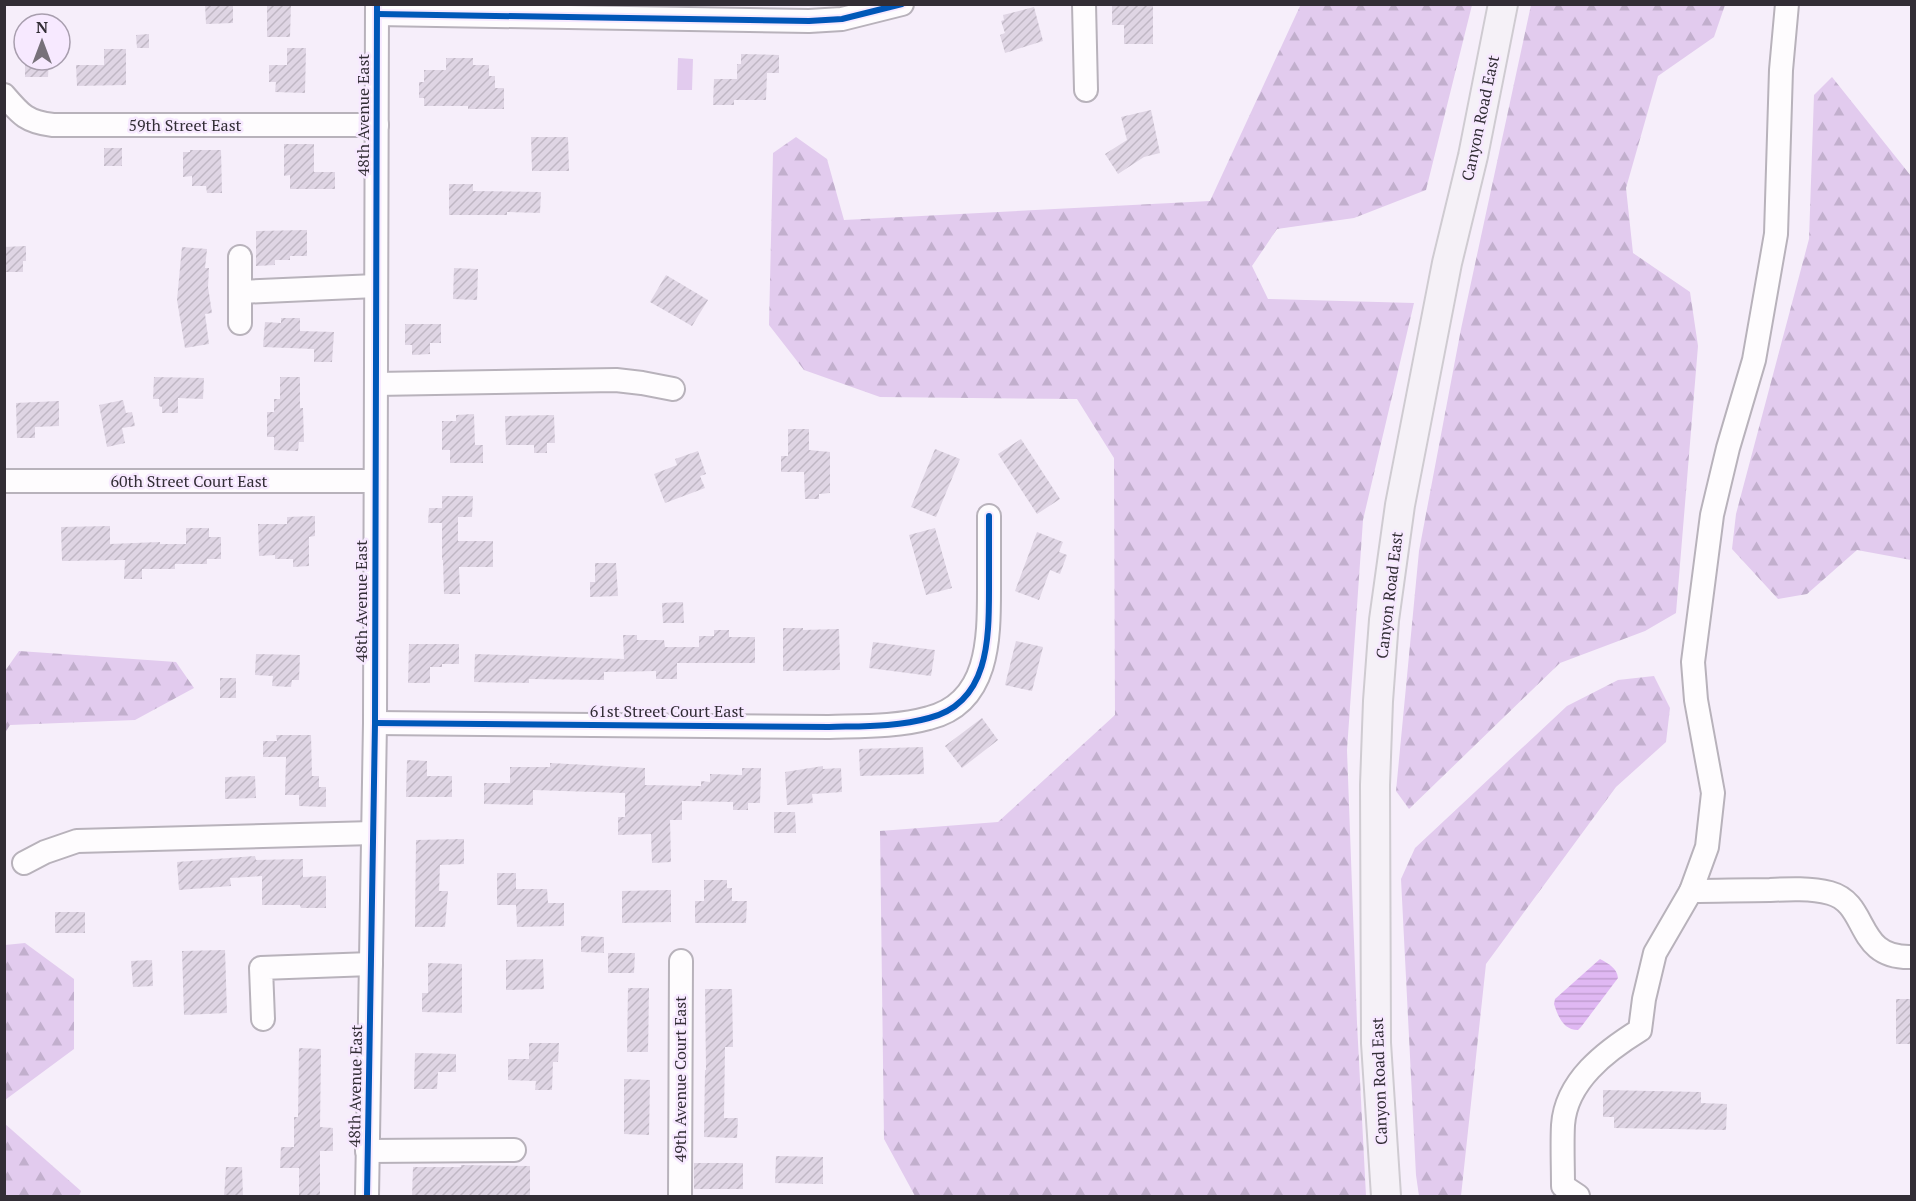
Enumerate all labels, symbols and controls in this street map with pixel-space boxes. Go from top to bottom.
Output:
north arrow [12,12,72,72]
text: N [36,16,48,38]
street label: Canyon Road East [1456,53,1504,183]
street label: 48th Avenue East [352,54,374,176]
street label: 59th Street East [128,114,242,136]
street label: 60th Street Court East [110,470,268,492]
street label: Canyon Road East [1370,530,1408,660]
street label: 48th Avenue East [350,540,372,662]
street label: 61st Street Court East [590,700,744,722]
street label: 49th Avenue Court East [669,996,691,1162]
street label: Canyon Road East [1366,1017,1392,1145]
street label: 48th Avenue East [343,1025,367,1147]

